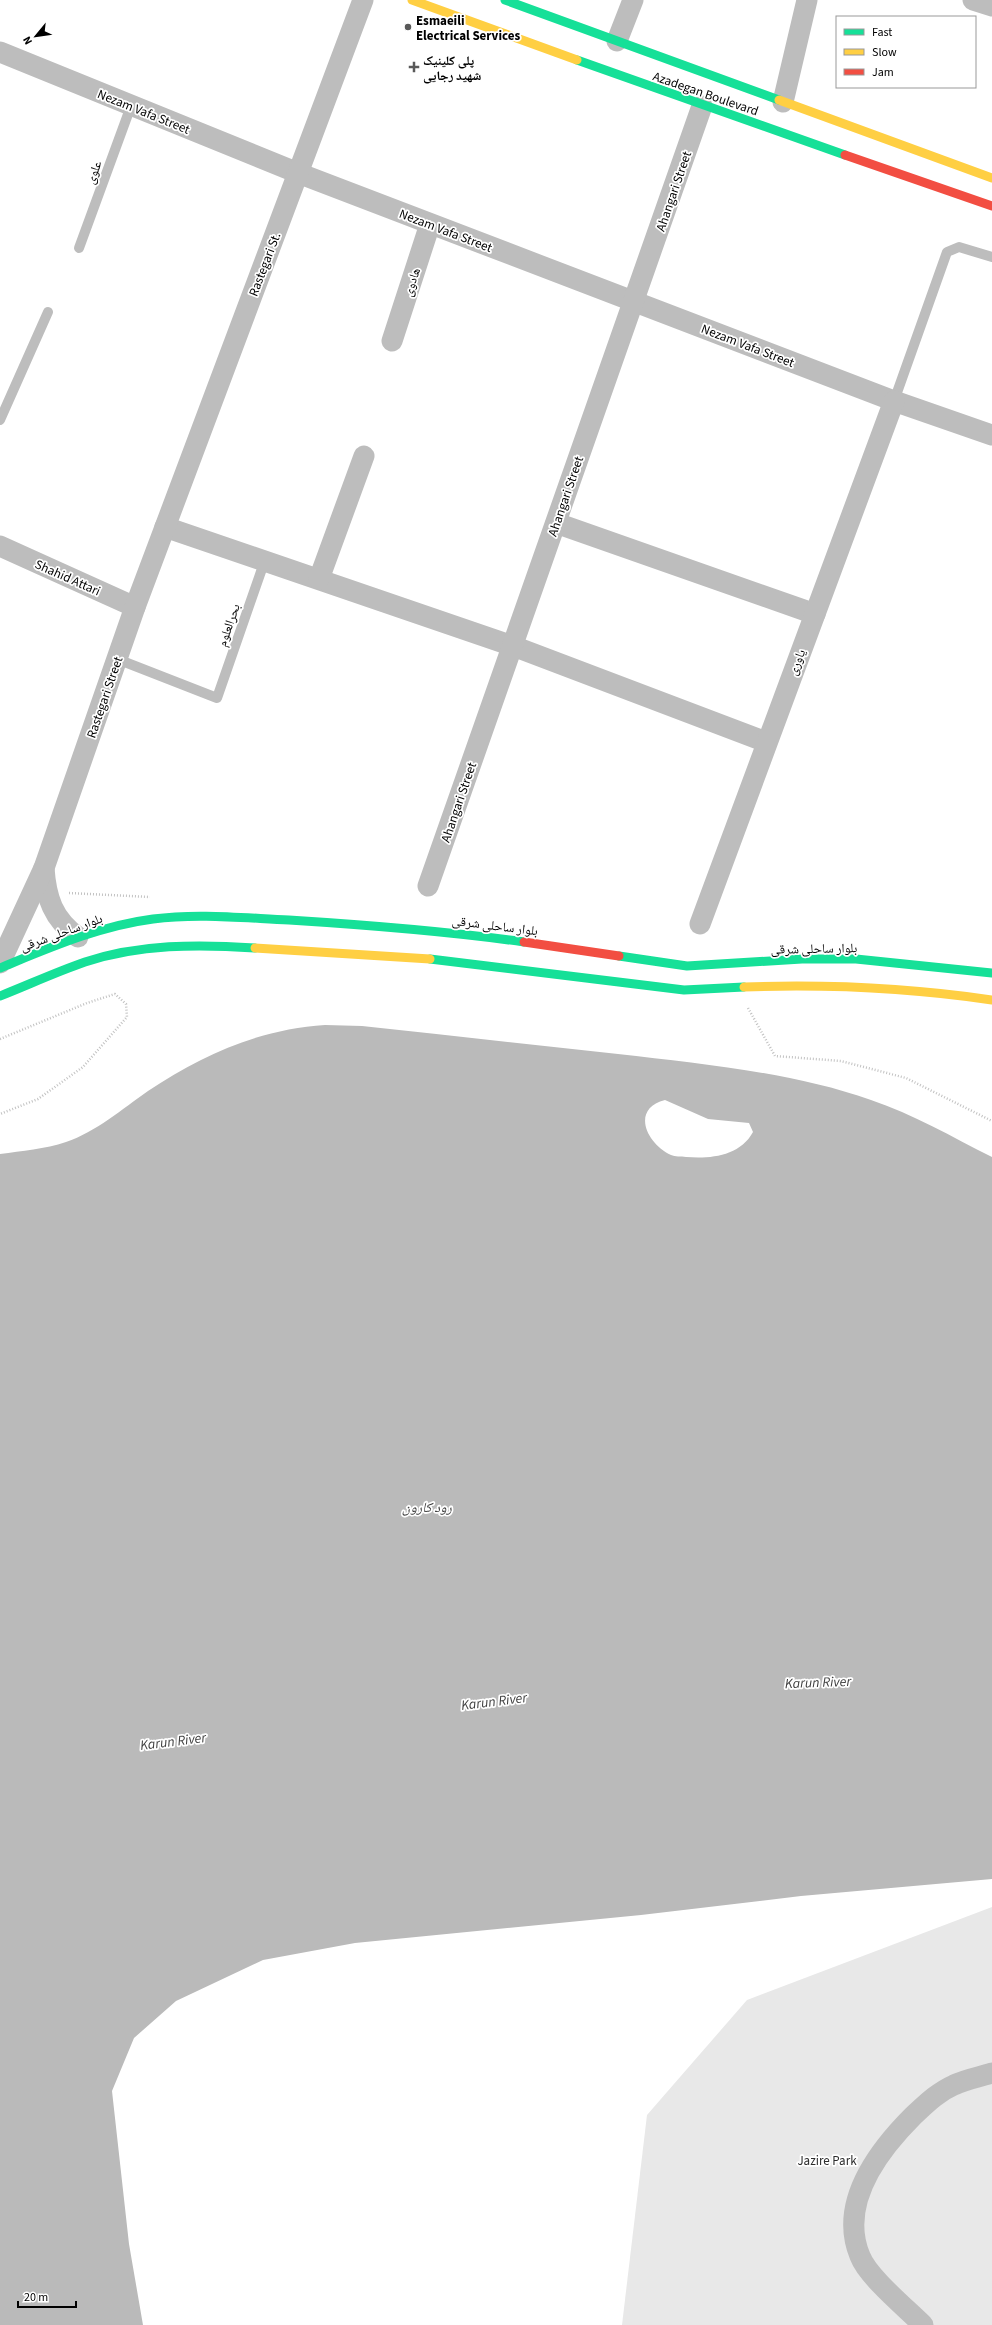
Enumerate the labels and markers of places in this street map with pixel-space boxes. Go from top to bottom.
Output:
place label: Esmaeili Electrical Services [416,12,520,45]
marker: Esmaeili Electrical Services [403,22,413,32]
place label: پلی کلینیک شهید رجایی [423,52,481,85]
marker: پلی کلینیک شهید رجایی [408,61,420,73]

